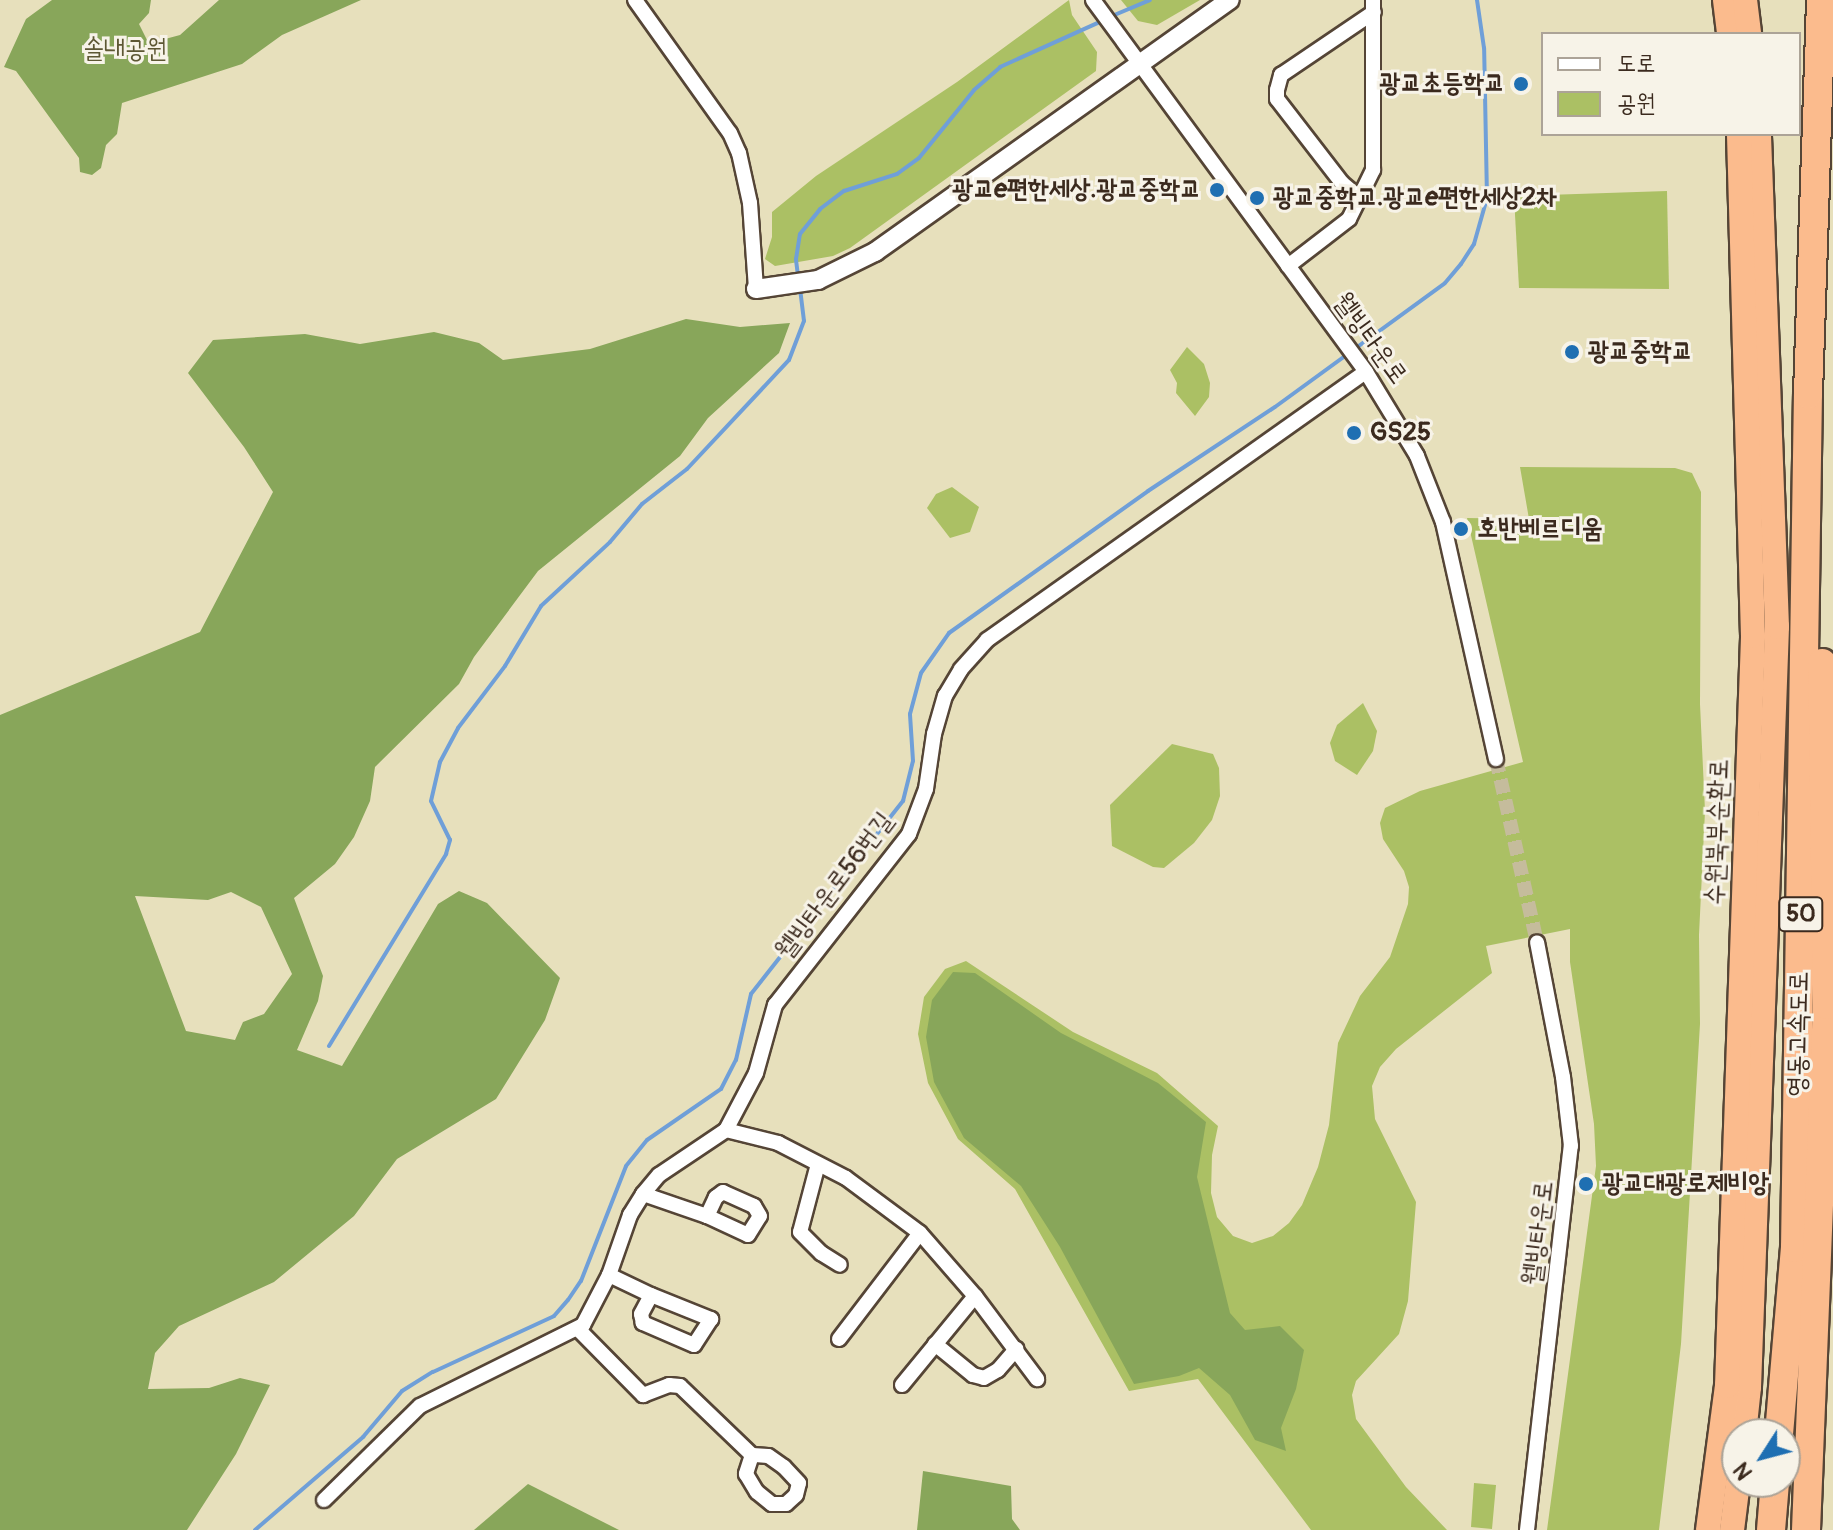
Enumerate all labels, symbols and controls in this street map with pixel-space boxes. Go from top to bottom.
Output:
legend [1541,32,1801,136]
park label: 솔내공원 [83,34,167,66]
text: 도로 [1617,49,1656,78]
place label: 광교초등학교 [1379,68,1505,100]
marker: 광교초등학교 [1512,75,1530,93]
text: 공원 [1617,89,1656,118]
place label: 광교e편한세상.광교중학교 [952,174,1201,206]
marker: 광교e편한세상.광교중학교 [1208,181,1226,199]
place label: 광교중학교.광교e편한세상2차 [1273,182,1557,214]
marker: 광교중학교.광교e편한세상2차 [1248,189,1266,207]
street label: 웰빙타운로 [1327,288,1413,390]
place label: 광교중학교 [1588,336,1693,368]
marker: 광교중학교 [1563,343,1581,361]
place label: GS25 [1370,417,1431,449]
marker: GS25 [1345,424,1363,442]
place label: 호반베르디움 [1477,513,1603,545]
marker: 호반베르디움 [1452,520,1470,538]
street label: 수원북부순환로 [1700,758,1736,906]
street label: 웰빙타운로56번길 [770,806,900,966]
road number: 50 [1777,894,1825,934]
street label: 영동고속도로 [1782,971,1816,1097]
place label: 광교대광로제비앙 [1602,1168,1769,1200]
marker: 광교대광로제비앙 [1577,1175,1595,1193]
street label: 웰빙타운로 [1517,1179,1561,1287]
north arrow [1721,1418,1801,1498]
text: N [1728,1457,1759,1485]

